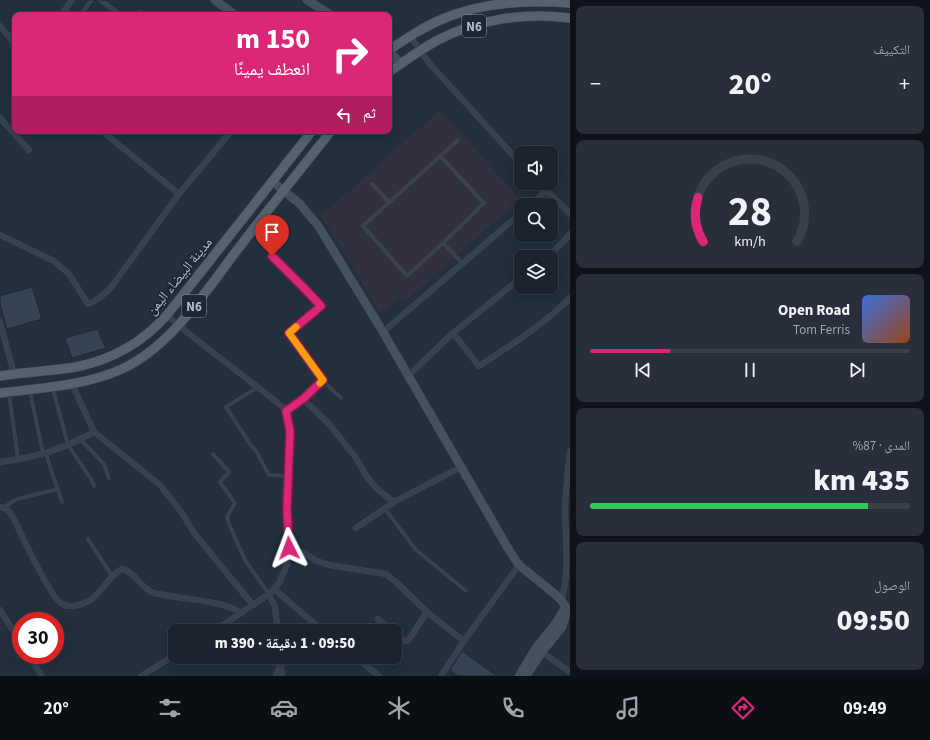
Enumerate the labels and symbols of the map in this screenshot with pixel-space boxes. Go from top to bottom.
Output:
road number: N6 [462,15,486,37]
pin [255,215,289,256]
street label: مدينة البيضاء اليمن [142,233,217,320]
road number: N6 [182,295,206,317]
position arrow [268,527,310,569]
speed limit sign: 30 [12,612,64,664]

